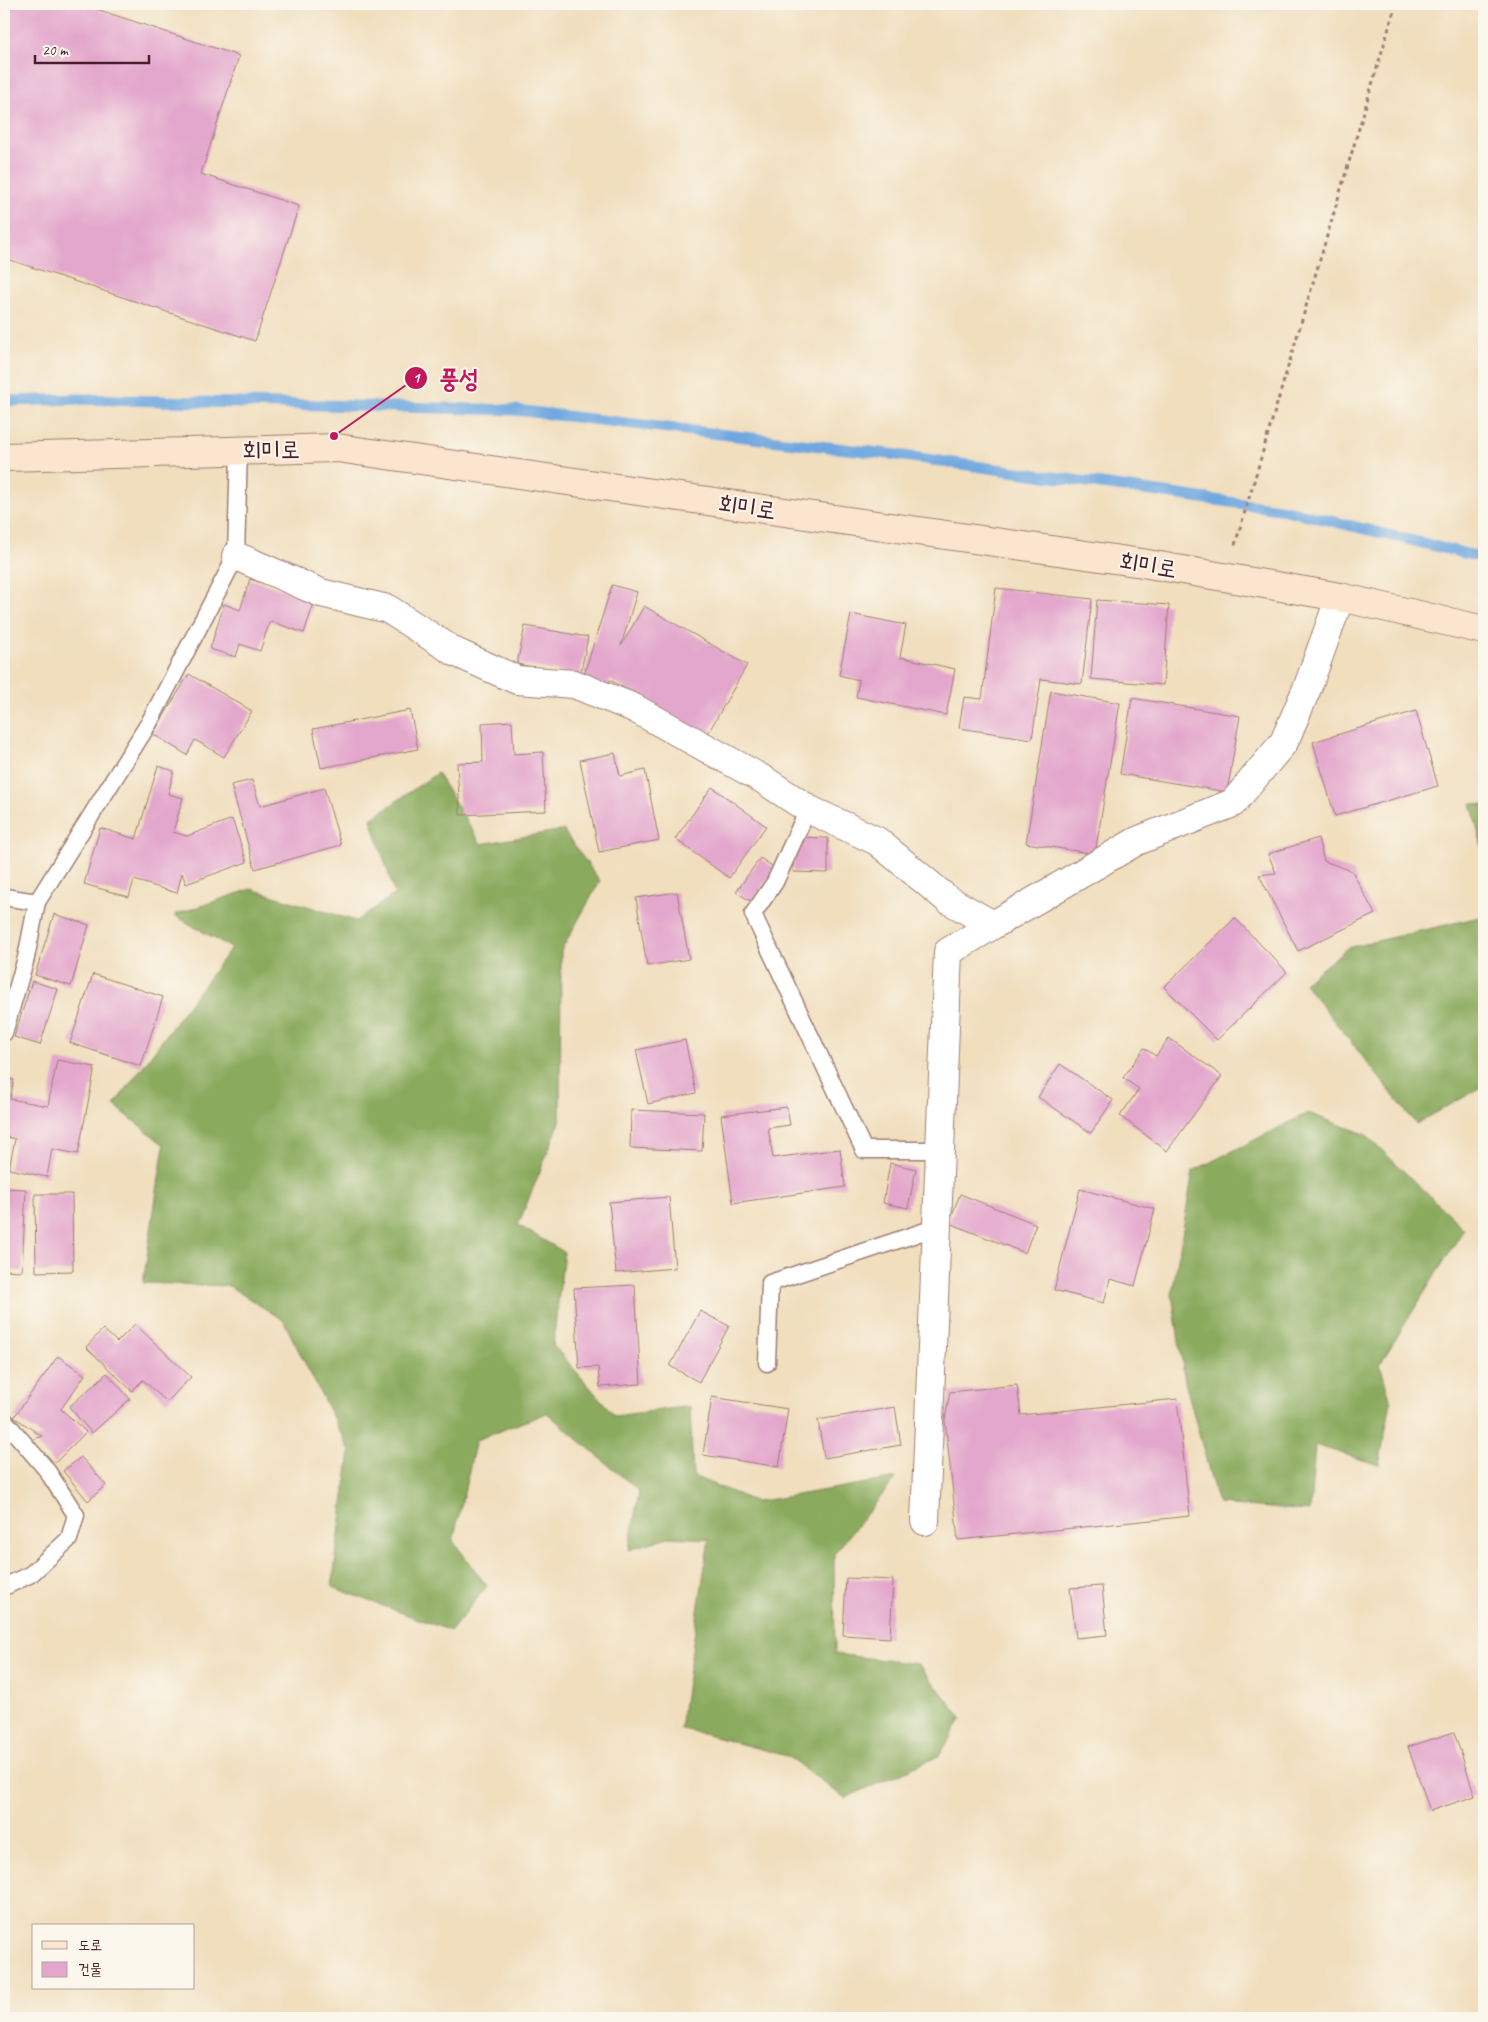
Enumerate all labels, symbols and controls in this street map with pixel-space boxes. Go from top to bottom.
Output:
scale bar [35,32,149,64]
text: 20 m [42,41,69,60]
callout: 풍성 [403,358,489,398]
text: 풍성 [439,363,479,395]
text: 1 [413,369,422,388]
street label: 회미로 [242,434,300,466]
street label: 회미로 [716,488,778,526]
street label: 회미로 [1117,546,1179,584]
legend [32,1924,195,1990]
text: 도로 [78,1936,102,1955]
text: 건물 [78,1960,102,1979]

